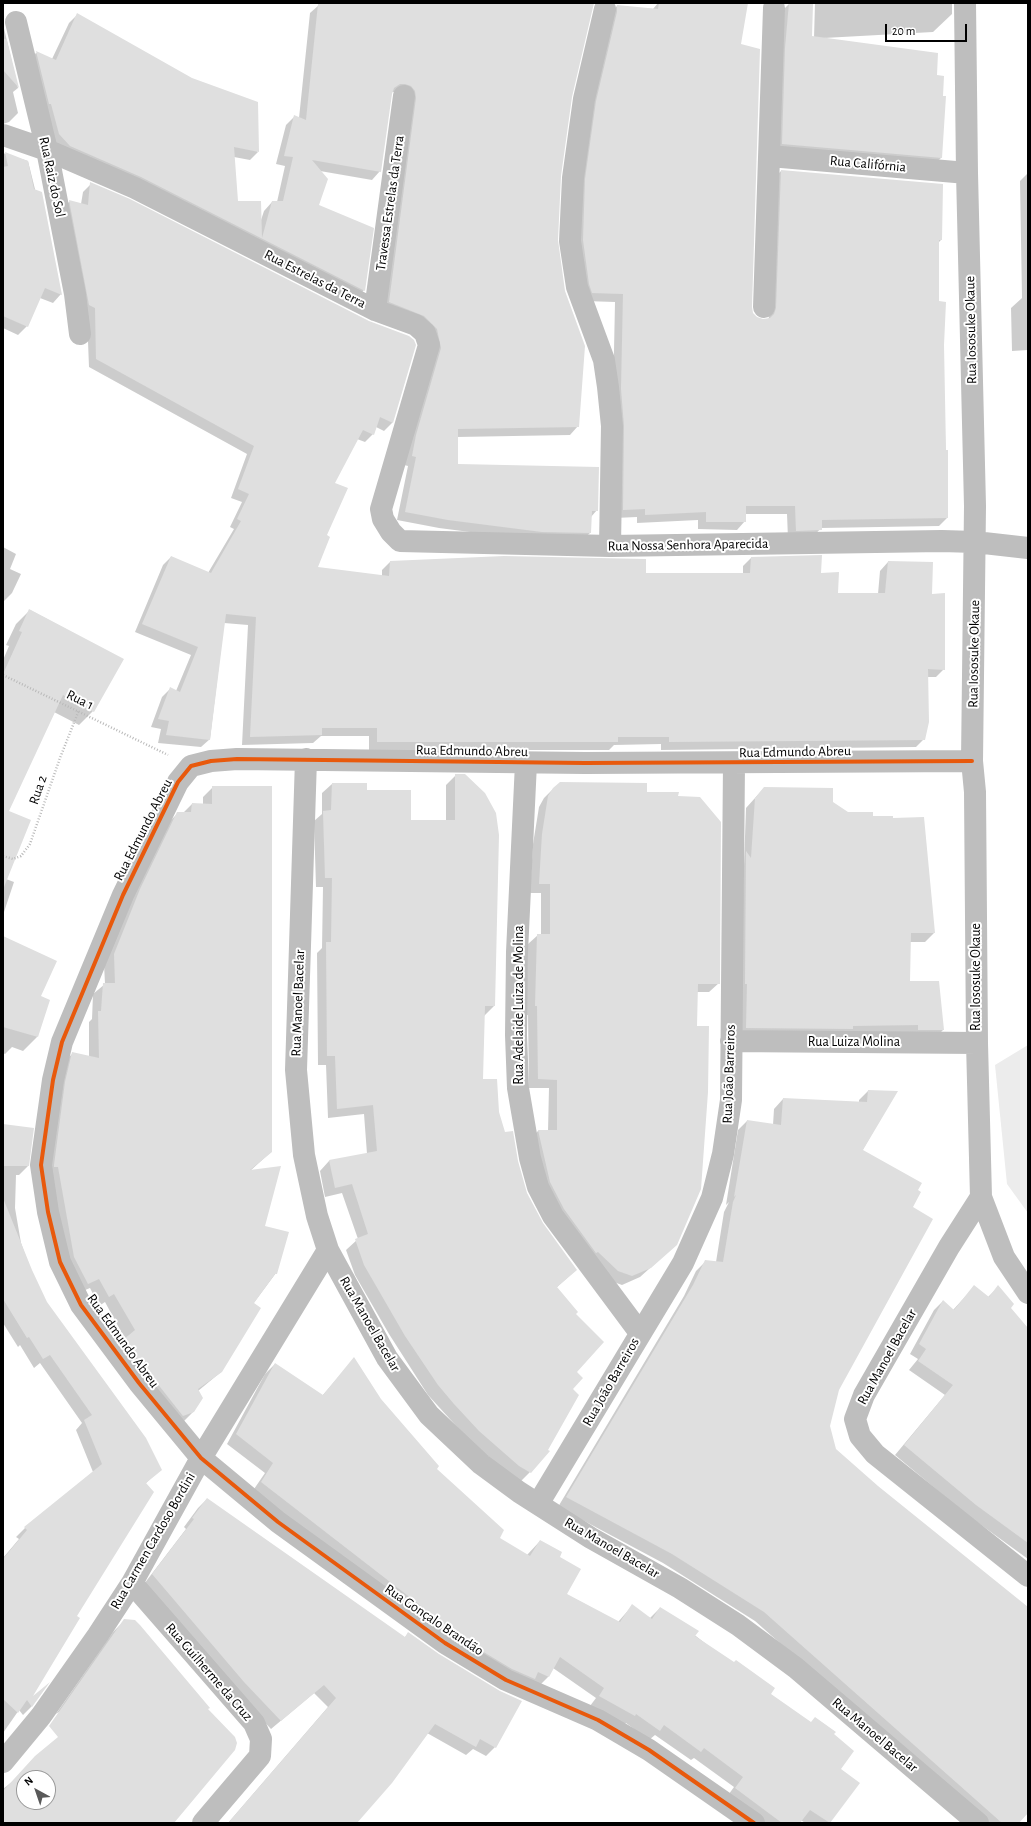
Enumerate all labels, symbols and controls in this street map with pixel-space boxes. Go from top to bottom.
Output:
scale bar [887,16,969,42]
text: 20 m [892,25,915,37]
street label: Travessa Estrelas da Terra [372,134,408,272]
street label: Rua Raiz do Sol [35,135,69,219]
street label: Rua Califórnia [829,152,907,176]
street label: Rua Estrelas da Terra [261,246,369,312]
street label: Rua Iososuke Okaue [962,276,980,384]
street label: Rua Nossa Senhora Aparecida [608,535,768,555]
street label: Rua Iososuke Okaue [965,600,983,708]
street label: Rua 1 [64,686,96,714]
street label: Rua Edmundo Abreu [416,742,528,760]
street label: Rua Edmundo Abreu [739,743,851,761]
street label: Rua 2 [25,773,51,807]
street label: Rua Edmundo Abreu [110,776,176,884]
street label: Rua Iososuke Okaue [968,923,984,1031]
street label: Rua Adelaide Luiza de Molina [511,925,527,1085]
street label: Rua Manoel Bacelar [288,949,308,1057]
street label: Rua João Barreiros [719,1024,739,1124]
street label: Rua Luiza Molina [808,1034,900,1050]
street label: Rua Manoel Bacelar [336,1273,404,1375]
street label: Rua Edmundo Abreu [83,1291,163,1391]
street label: Rua Manoel Bacelar [854,1306,920,1408]
street label: Rua João Barreiros [579,1335,643,1429]
street label: Rua Carmen Cardoso Bordini [107,1470,199,1612]
street label: Rua Manoel Bacelar [561,1514,663,1582]
street label: Rua Gonçalo Brandão [381,1581,487,1659]
street label: Rua Guilherme da Cruz [162,1620,256,1724]
street label: Rua Manoel Bacelar [829,1694,921,1776]
north arrow [16,1770,56,1810]
text: N [22,1775,35,1788]

